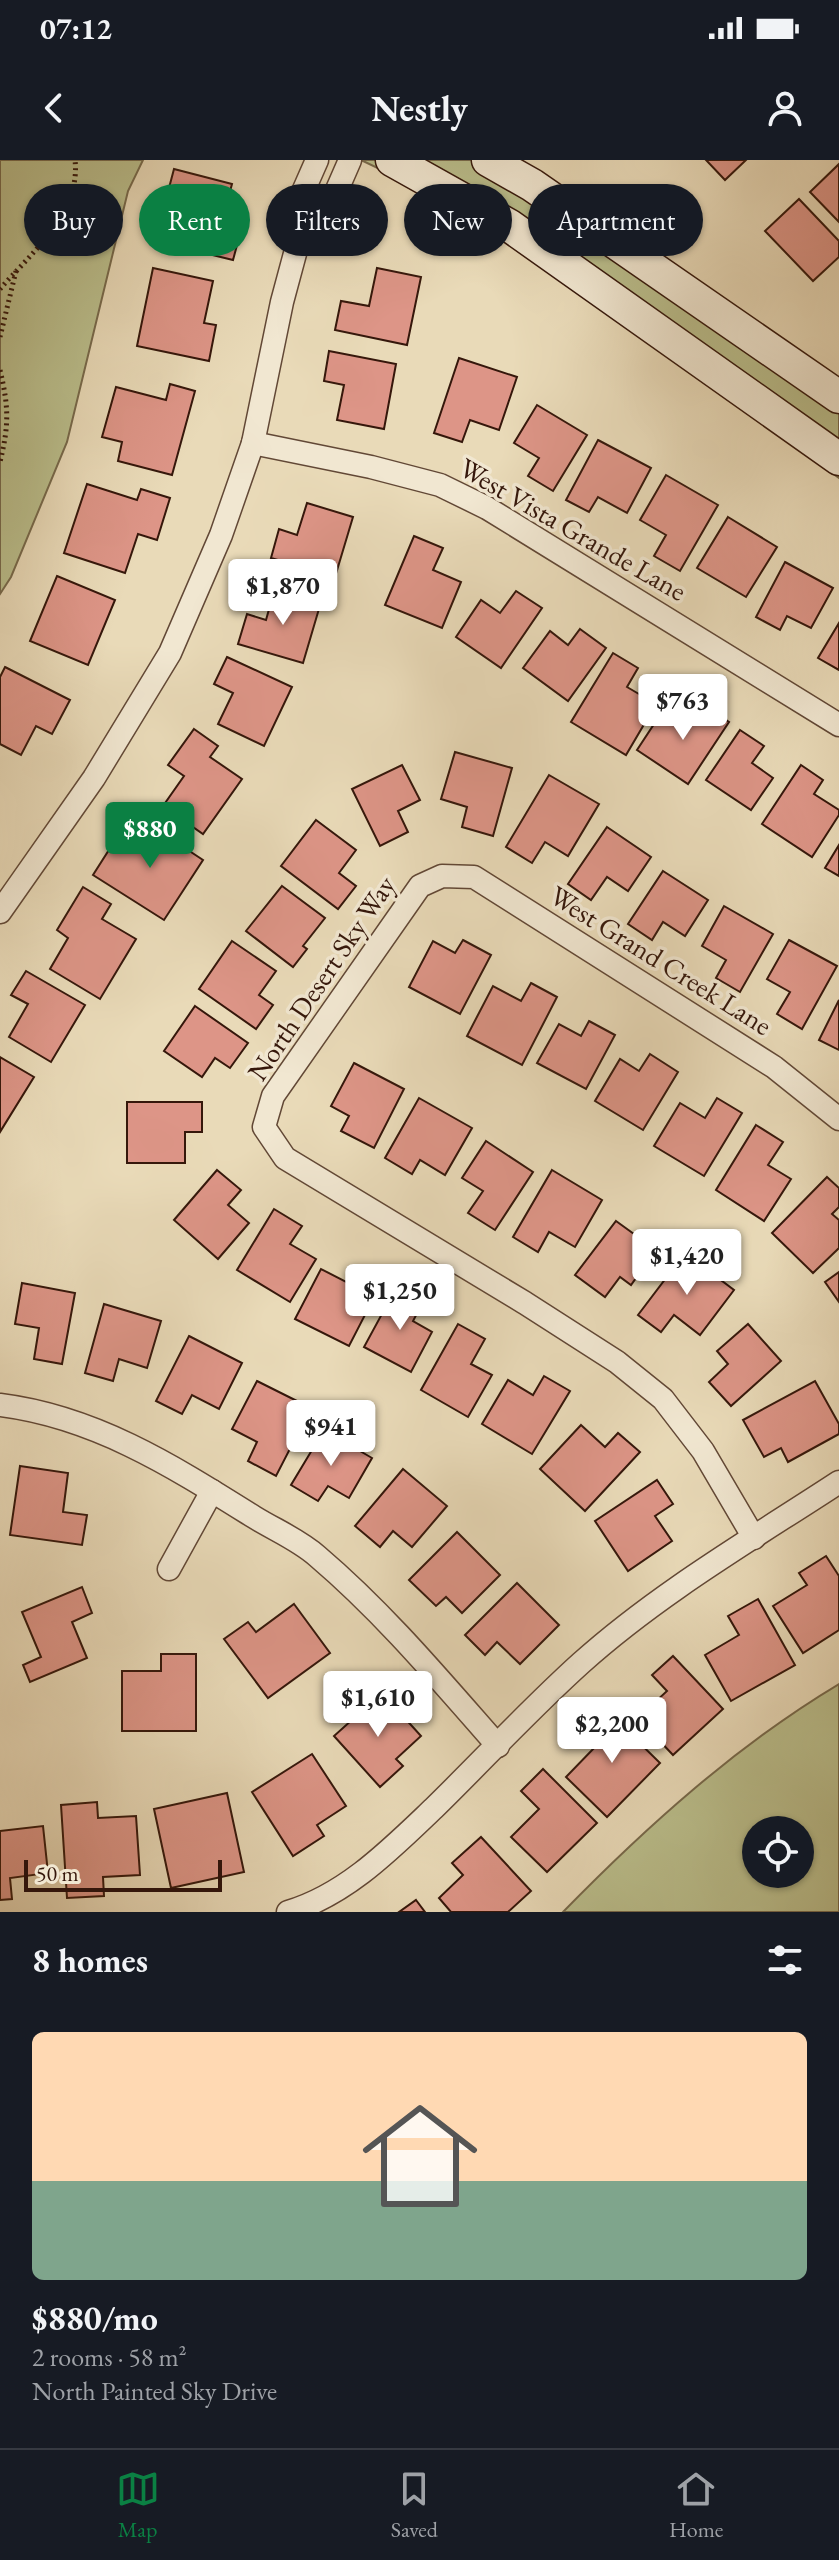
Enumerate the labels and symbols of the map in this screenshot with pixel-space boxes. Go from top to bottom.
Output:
street label: West Vista Grande Lane [453,449,693,609]
pin: $1,870 [218,559,348,627]
pin: $763 [636,674,730,742]
pin: $880 [103,802,197,870]
street label: North Desert Sky Way [239,868,403,1088]
street label: West Grand Creek Lane [543,877,779,1043]
pin: $1,420 [622,1229,752,1297]
pin: $1,250 [335,1264,465,1332]
pin: $941 [284,1400,378,1468]
pin: $1,610 [313,1671,443,1739]
pin: $2,200 [547,1697,677,1765]
scale bar [24,1856,222,1892]

